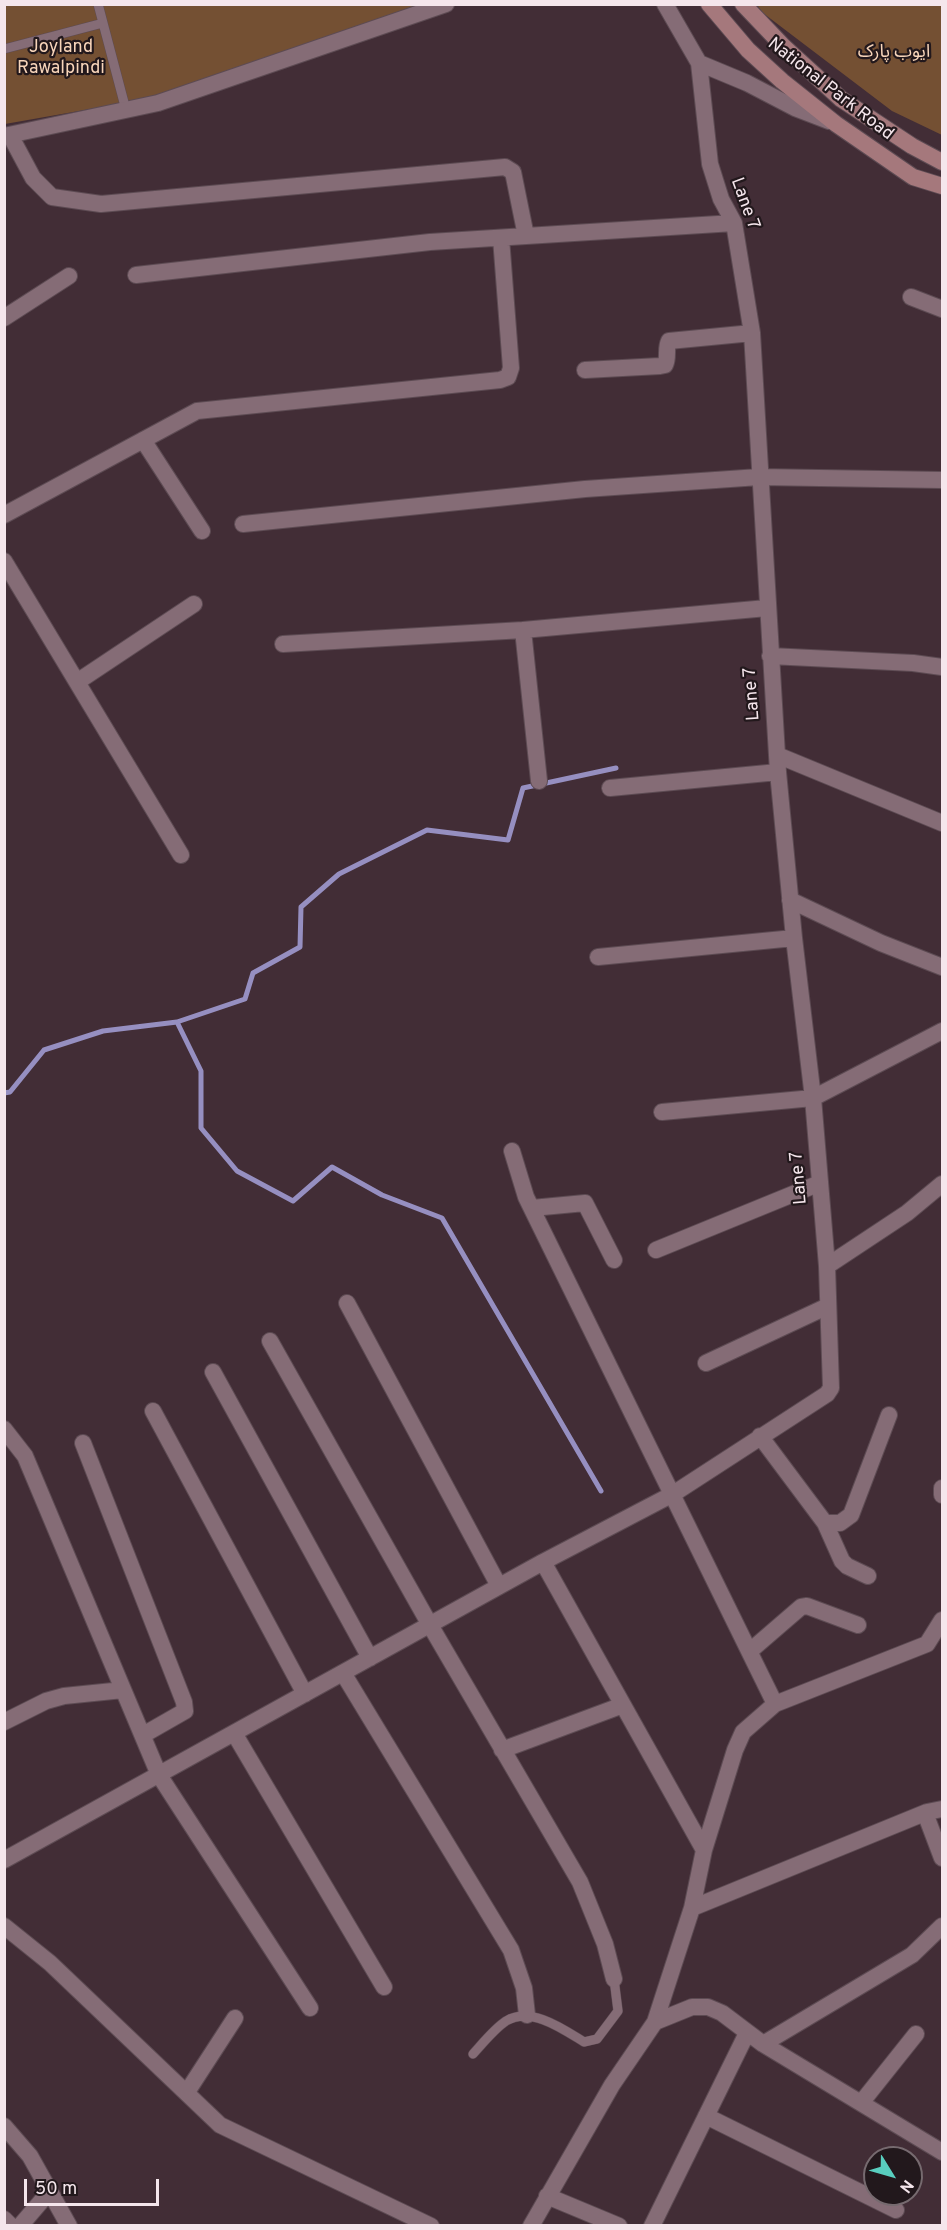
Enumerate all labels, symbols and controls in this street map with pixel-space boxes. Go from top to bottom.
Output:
street label: National Park Road [763,34,897,146]
park label: Joyland Rawalpindi [17,37,105,80]
park label: ایوب پارک [858,42,930,64]
street label: Lane 7 [725,175,763,233]
street label: Lane 7 [740,667,766,721]
street label: Lane 7 [787,1150,813,1206]
north arrow [863,2146,923,2206]
scale bar [27,2167,162,2205]
text: N [894,2175,917,2196]
text: 50 m [35,2178,77,2201]

